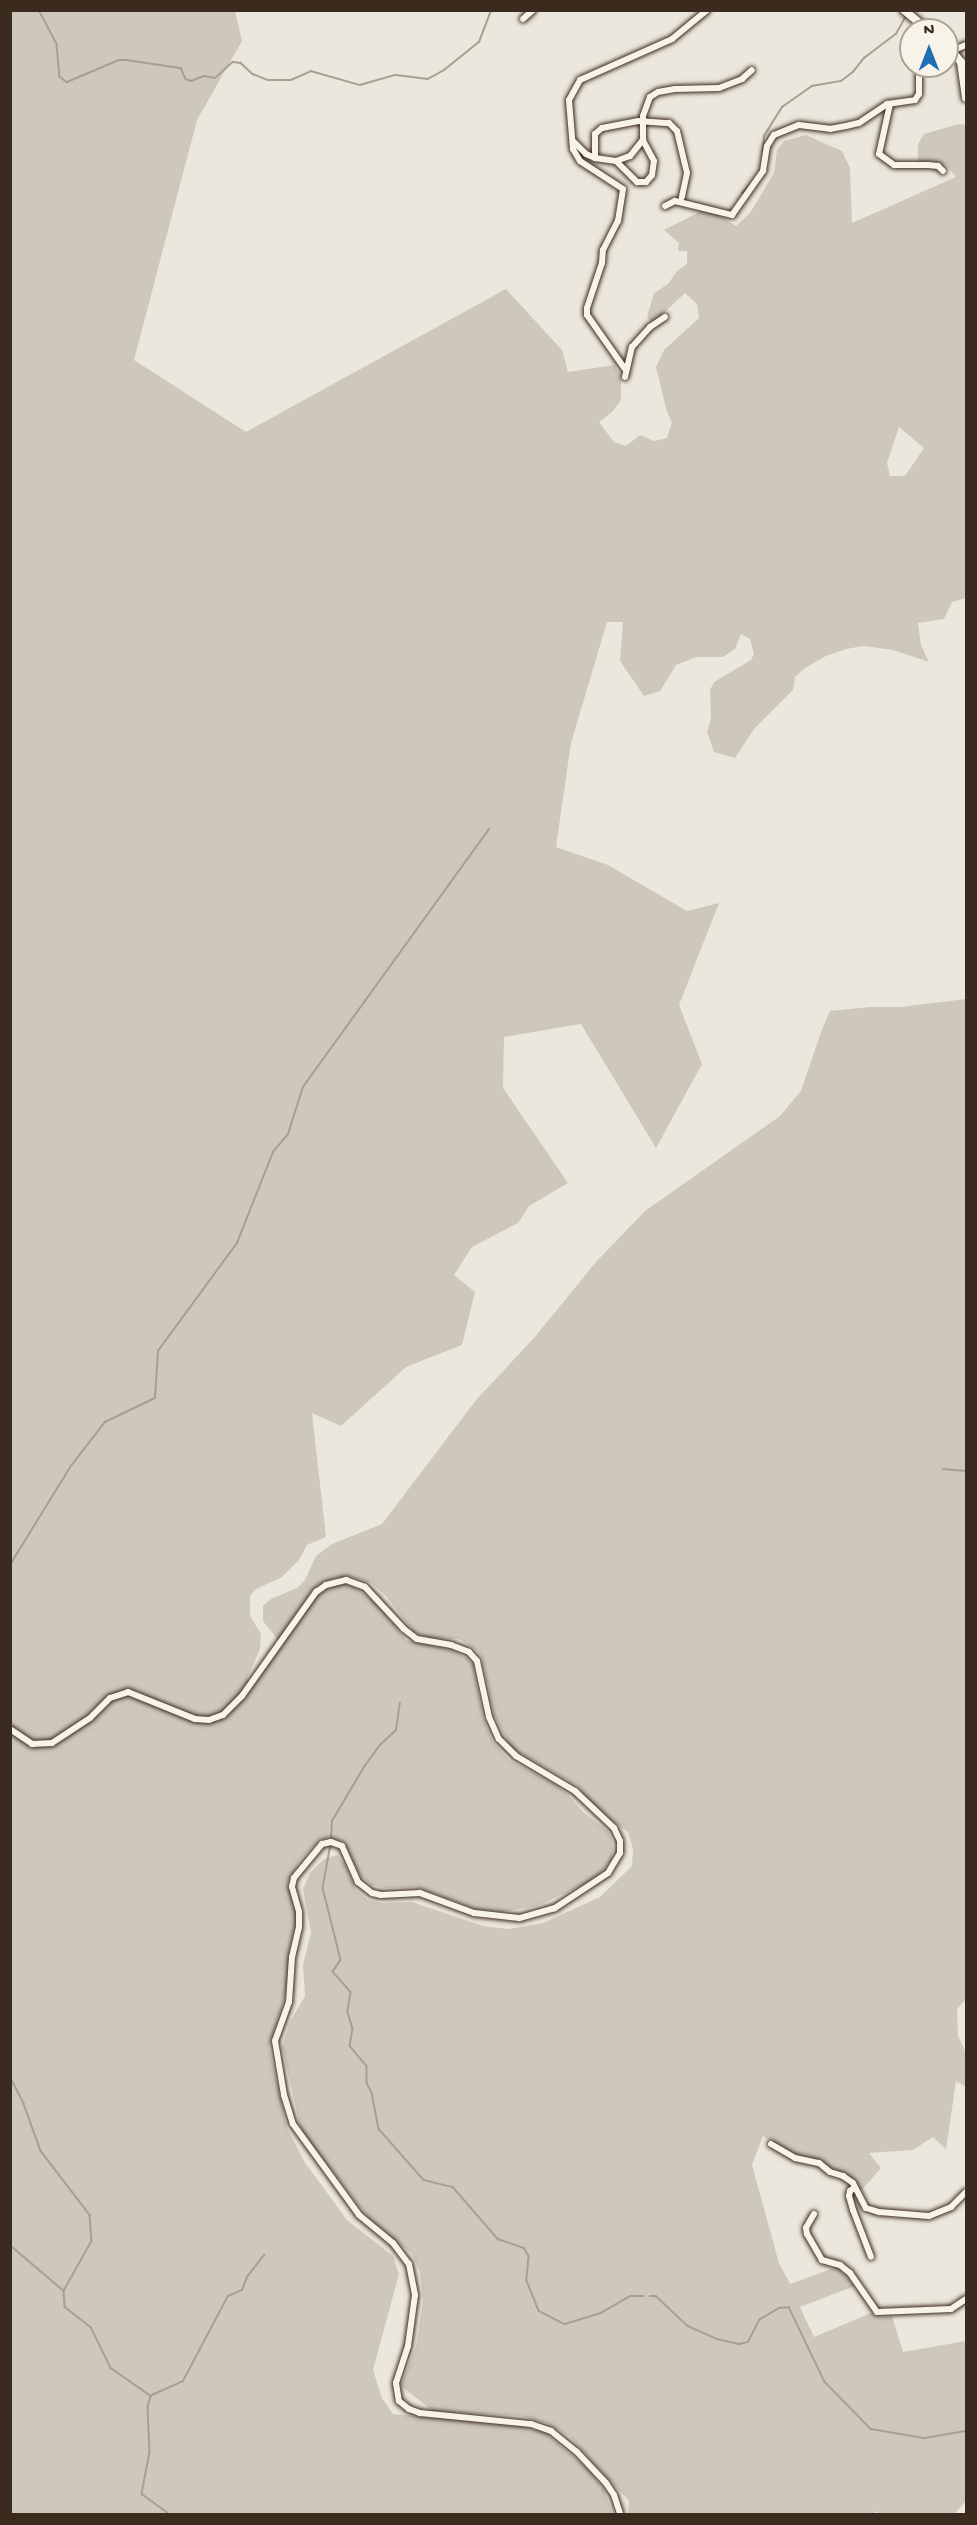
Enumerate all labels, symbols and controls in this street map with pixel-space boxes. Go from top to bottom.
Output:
north arrow [899,18,959,78]
text: N [924,22,934,41]

